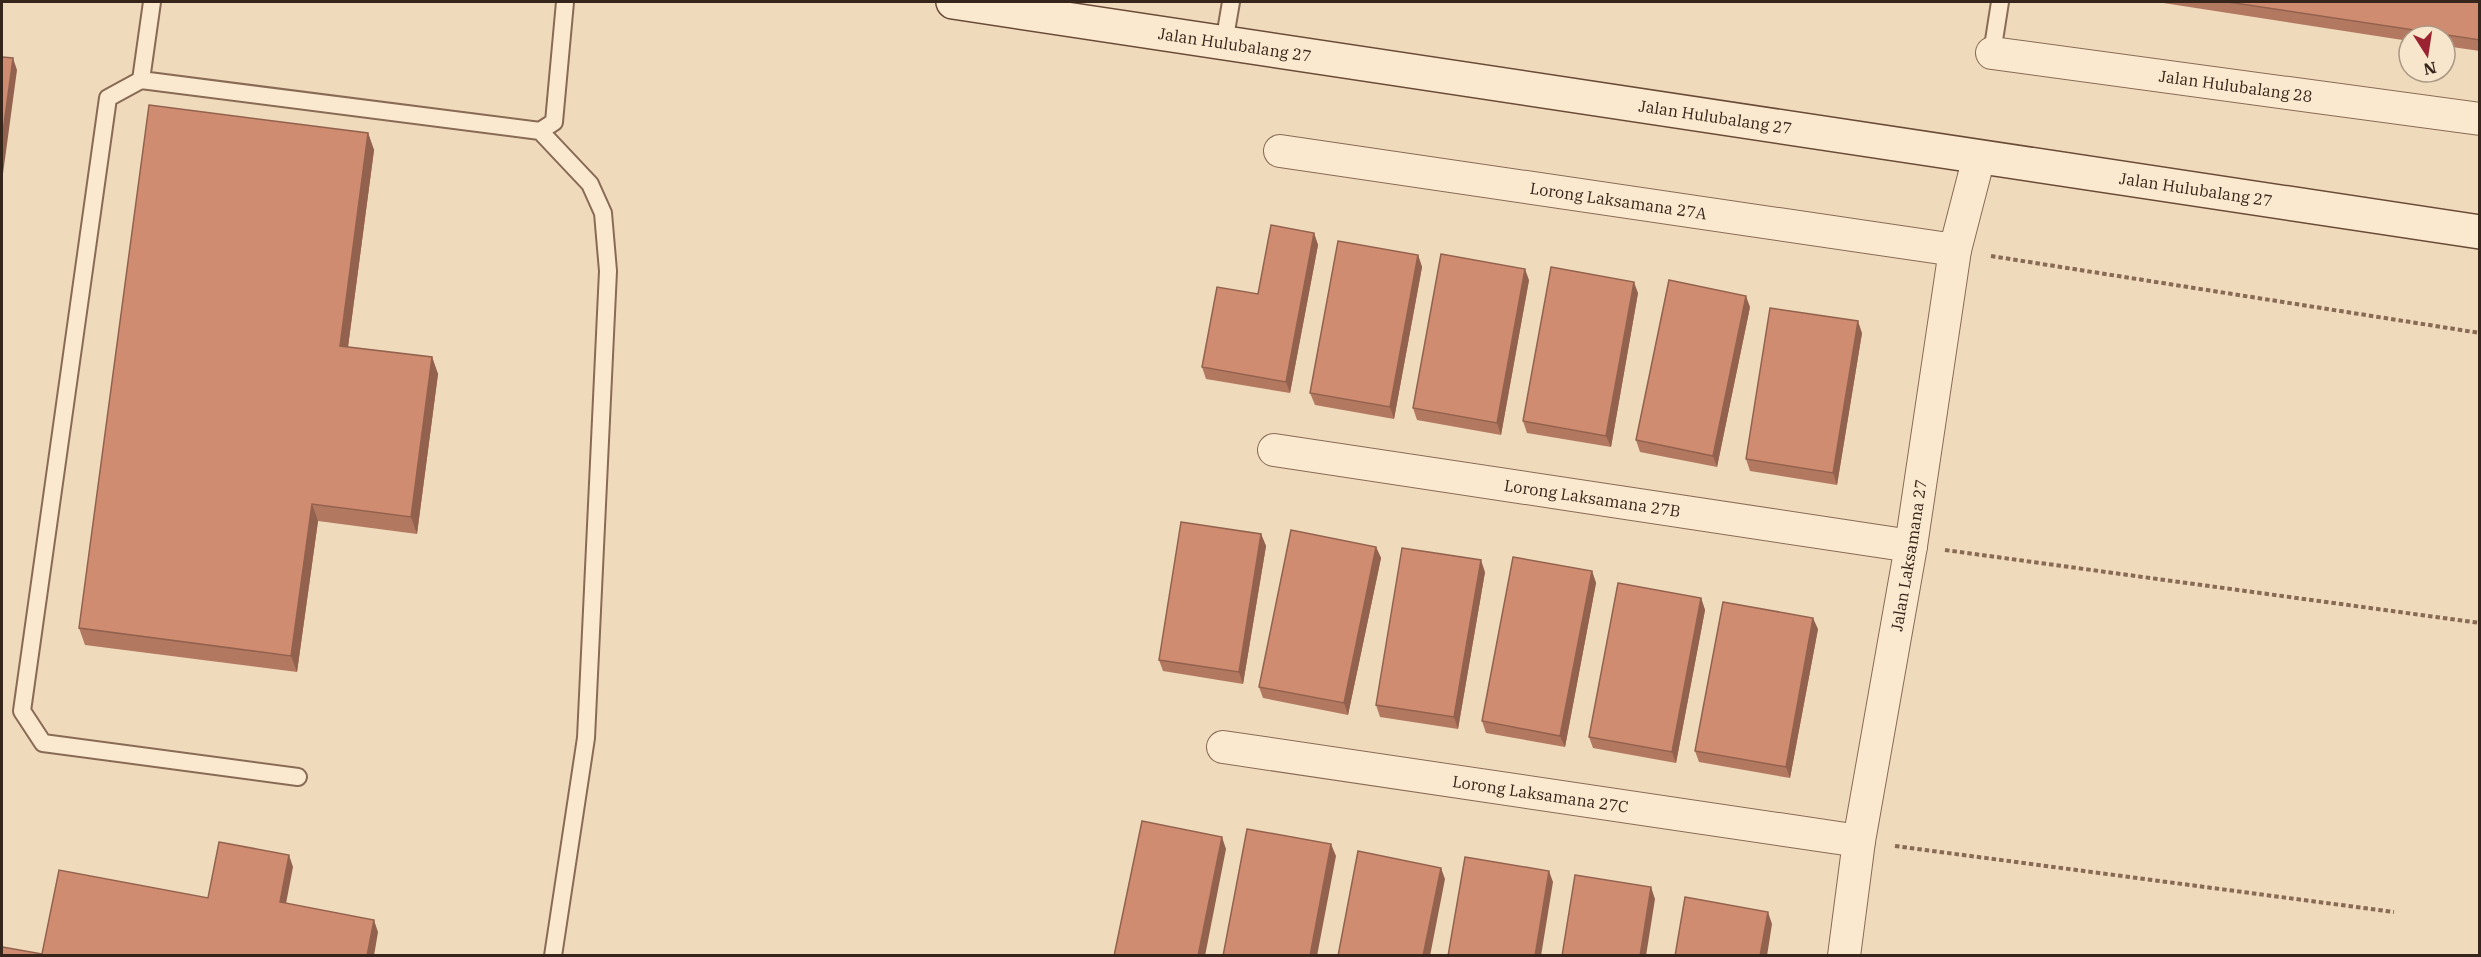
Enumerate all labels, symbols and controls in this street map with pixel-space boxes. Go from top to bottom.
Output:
street label: Jalan Hulubalang 27 [1157,23,1313,66]
north arrow [2397,24,2457,84]
text: N [2422,58,2438,80]
street label: Jalan Hulubalang 28 [2158,66,2314,106]
street label: Jalan Hulubalang 27 [1637,95,1793,138]
street label: Jalan Hulubalang 27 [2118,168,2274,211]
street label: Lorong Laksamana 27A [1529,178,1708,223]
street label: Lorong Laksamana 27B [1503,475,1682,521]
street label: Jalan Laksamana 27 [1886,478,1931,633]
street label: Lorong Laksamana 27C [1451,771,1630,817]

